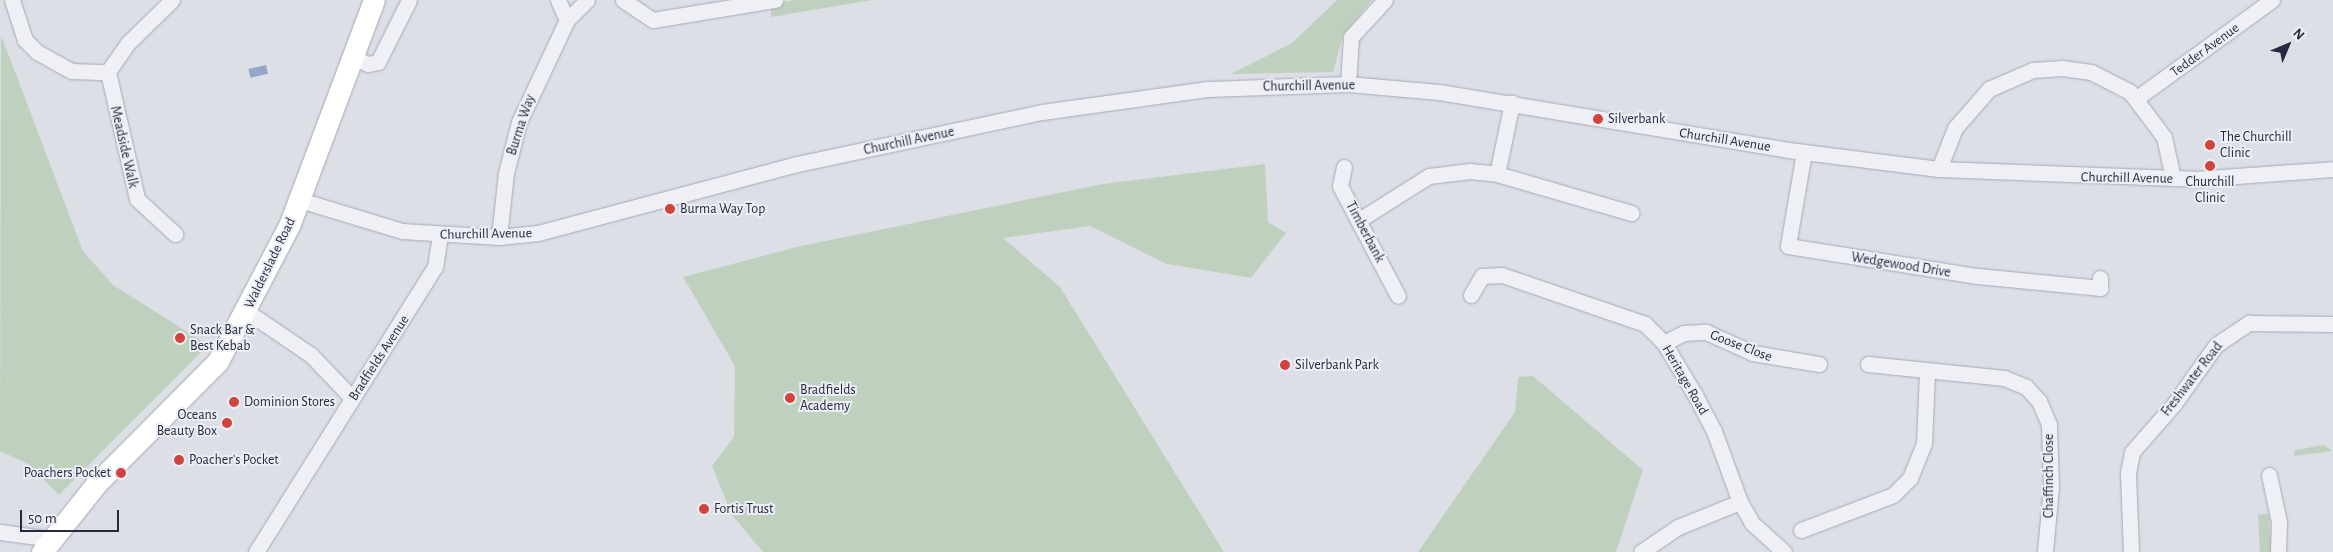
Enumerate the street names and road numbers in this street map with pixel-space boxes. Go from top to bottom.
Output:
street label: Tedder Avenue [2167,19,2243,81]
street label: Churchill Avenue [1263,77,1355,95]
street label: Burma Way [503,92,539,158]
street label: Meadside Walk [106,104,142,190]
street label: Churchill Avenue [862,123,956,159]
street label: Churchill Avenue [1678,124,1772,156]
street label: Churchill Avenue [2081,169,2173,187]
street label: Timberbank [1342,199,1388,265]
street label: Walderslade Road [241,215,299,311]
street label: Churchill Avenue [440,225,532,243]
street label: Wedgewood Drive [1850,249,1952,281]
street label: Bradfields Avenue [345,312,413,404]
street label: Goose Close [1708,327,1774,365]
street label: Freshwater Road [2158,338,2226,420]
street label: Heritage Road [1658,342,1712,418]
street label: Chaffinch Close [2041,434,2057,518]

